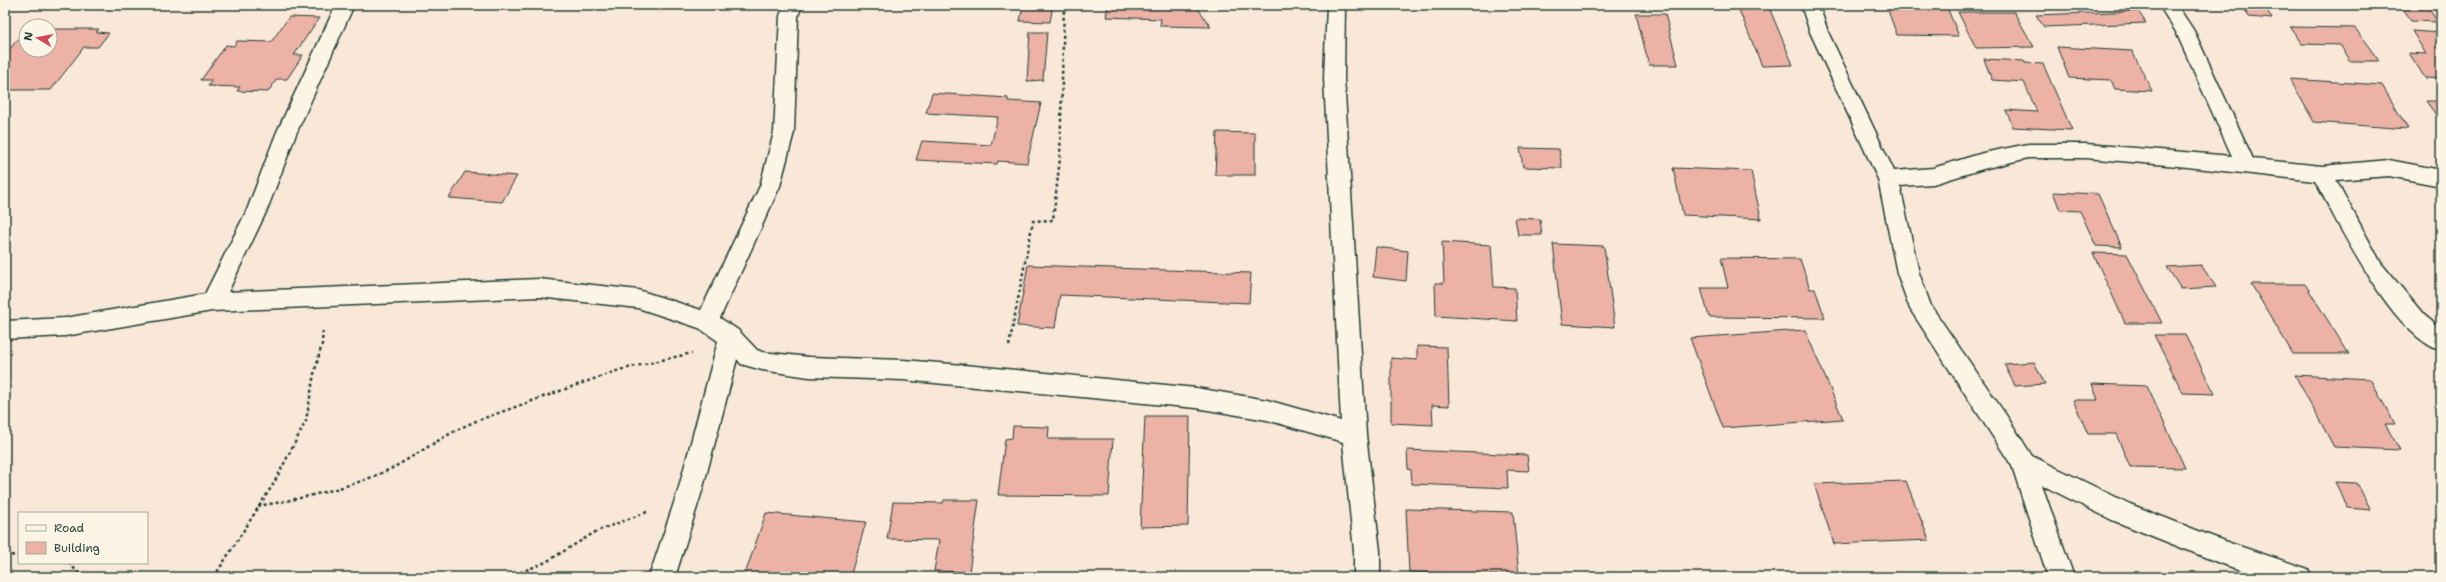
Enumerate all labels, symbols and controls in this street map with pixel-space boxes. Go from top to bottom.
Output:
north arrow [18,18,58,58]
text: N [21,30,37,42]
legend [18,512,148,564]
text: Road [54,520,85,536]
text: Building [54,540,100,556]

